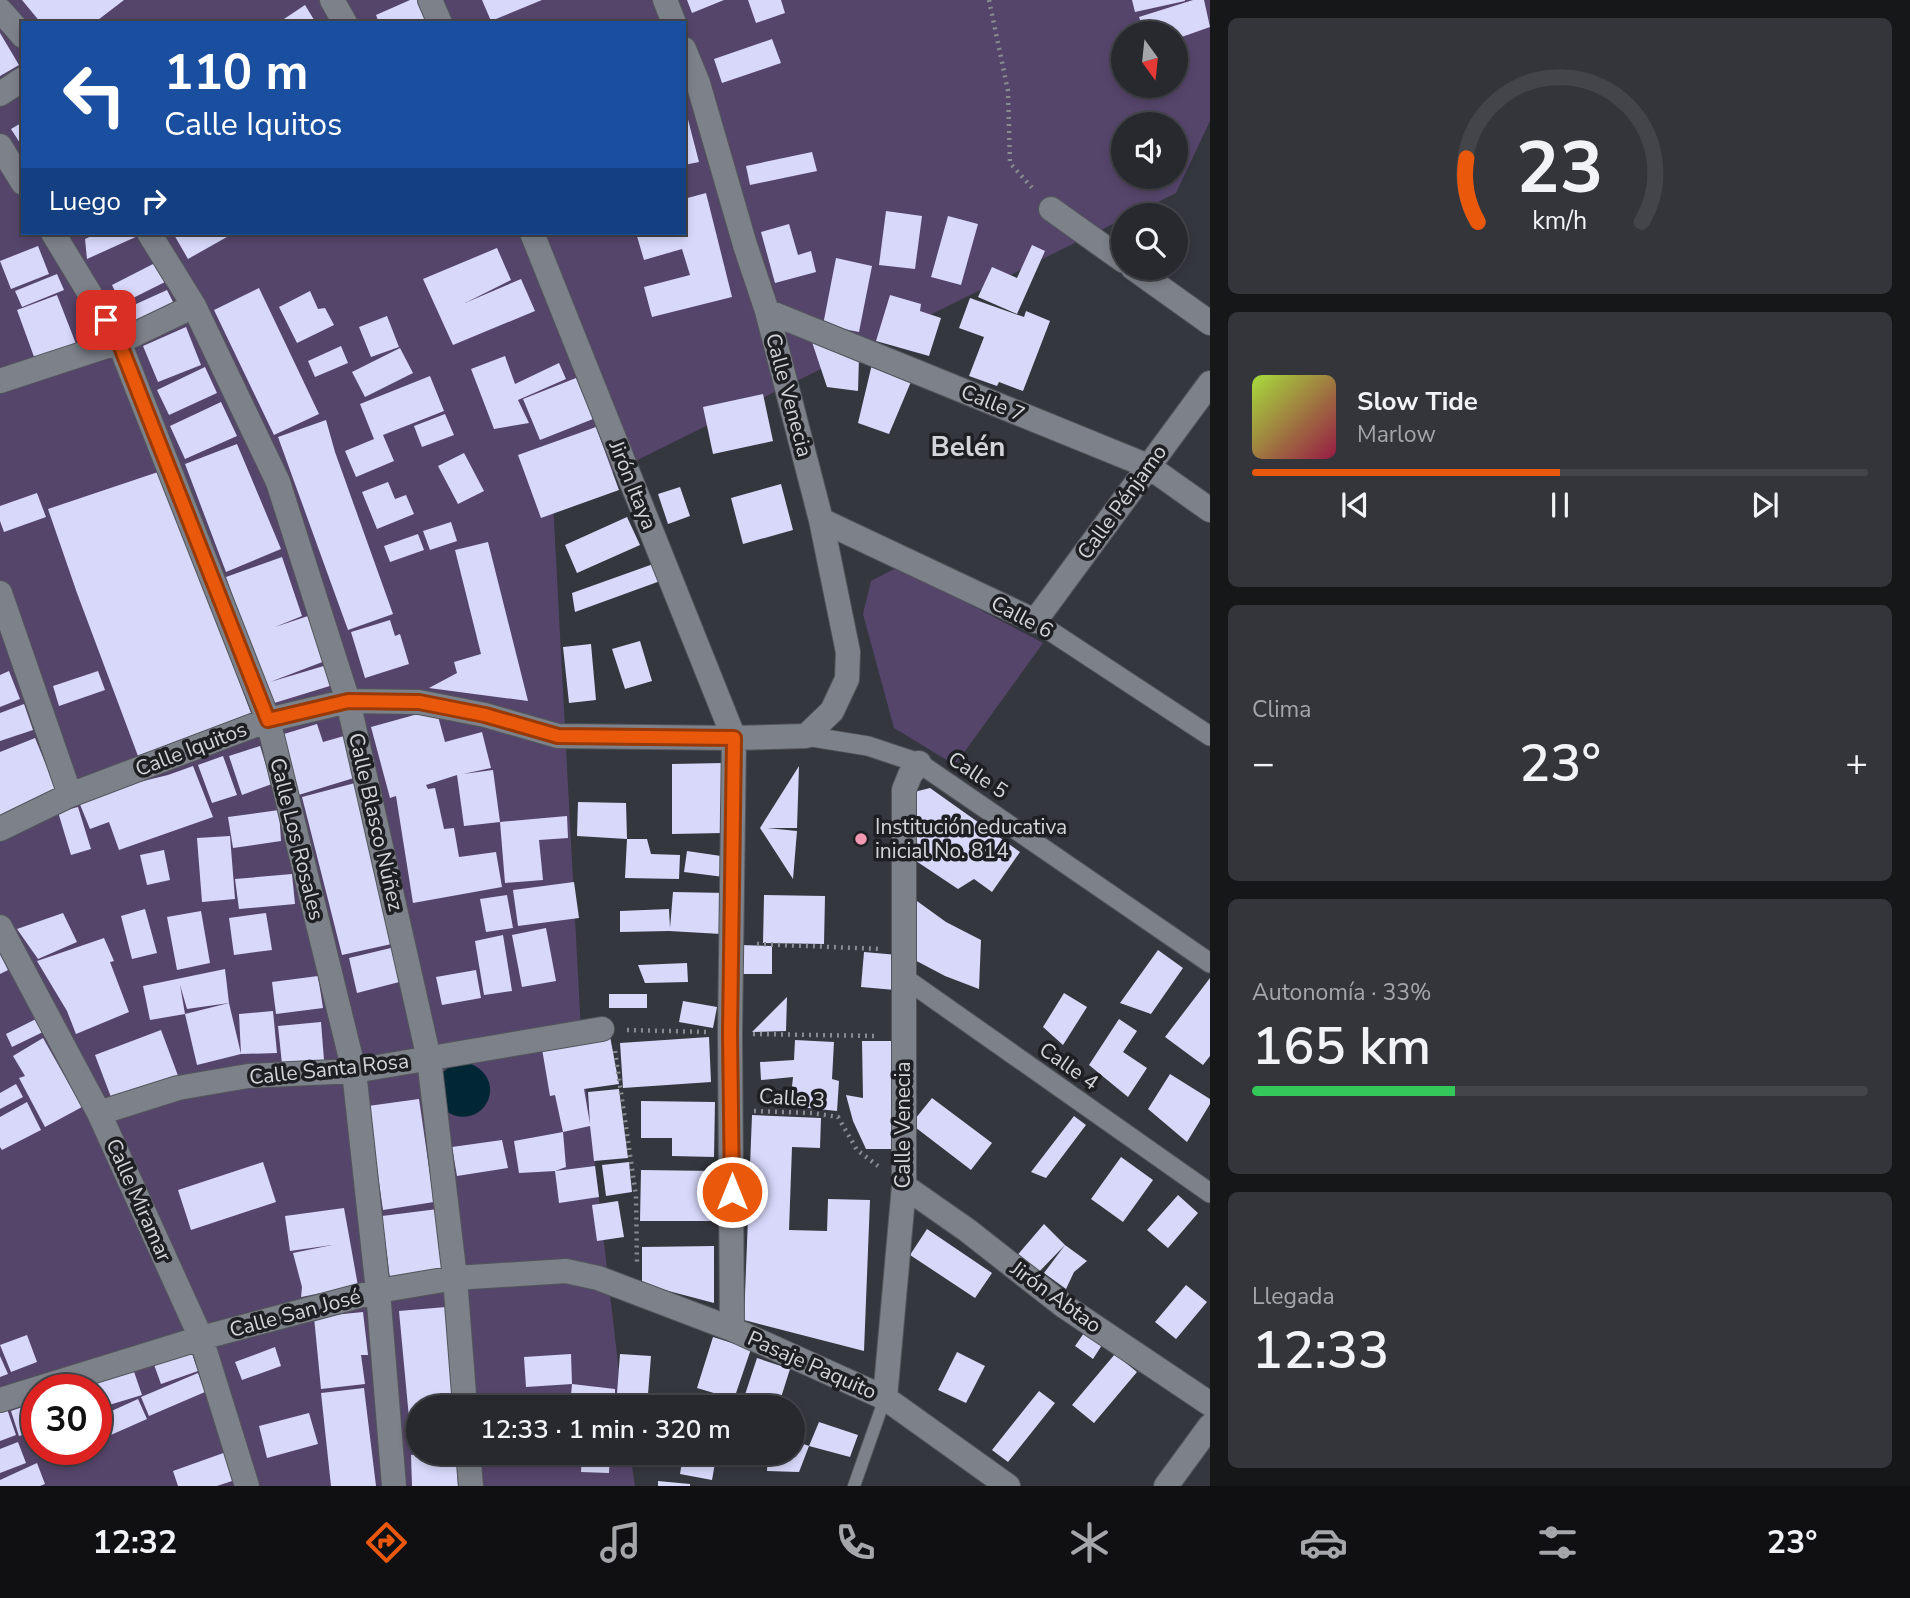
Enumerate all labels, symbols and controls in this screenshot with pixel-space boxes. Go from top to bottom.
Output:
north arrow [1111,21,1188,98]
map controls [1111,21,1188,280]
text: 110 m [164,39,308,106]
icon: left [49,49,140,140]
text: Calle Iquitos [164,103,342,146]
button: sound [1111,112,1188,189]
text: 23 [1516,118,1604,218]
icon: right [135,182,173,220]
text: Luego [49,184,121,219]
button: search [1111,203,1188,280]
text: km/h [1532,204,1588,238]
pin [76,290,136,350]
icon: arrive [87,301,125,339]
street label: Calle Venecia [759,330,819,460]
street label: Calle 7 [957,378,1029,428]
text: Slow Tide [1357,384,1478,419]
text: Marlow [1357,419,1436,450]
district label: Belén [931,428,1005,466]
street label: Jirón Itaya [602,435,663,534]
street label: Calle Pénjamo [1071,439,1173,565]
icon: previous [1336,486,1374,524]
icon: pause [1541,486,1579,524]
icon: next [1746,486,1784,524]
street label: Calle 6 [986,589,1058,645]
text: Clima [1252,694,1312,725]
street label: Calle Iquitos [131,715,251,783]
text: 23° [1519,728,1601,799]
street label: Calle Blasco Núñez [342,730,410,914]
text: − [1252,738,1275,789]
text: + [1845,738,1868,789]
street label: Calle 5 [943,745,1013,805]
street label: Calle Los Rosales [263,755,331,923]
place label: Institución educativa inicial No. 814 [875,813,1067,865]
marker: Institución educativa inicial No. 814 [853,831,869,847]
text: Autonomía · 33% [1252,977,1432,1008]
text: 165 km [1252,1011,1431,1082]
street label: Calle 4 [1034,1035,1104,1097]
street label: Calle Santa Rosa [248,1047,410,1091]
street label: Calle Venecia [889,1061,917,1189]
street label: Calle 3 [758,1082,826,1114]
street label: Calle Miramar [99,1134,179,1266]
position arrow [695,1155,769,1229]
street label: Jirón Abtao [1004,1254,1107,1339]
text: Llegada [1252,1281,1335,1312]
street label: Calle San José [226,1282,364,1344]
text: 12:33 [1252,1315,1389,1386]
street label: Pasaje Paquito [743,1324,881,1406]
speed limit sign: 30 [21,1374,112,1465]
text: 12:33 · 1 min · 320 m [480,1412,731,1447]
icon: directions [362,1518,411,1567]
icon: music [596,1518,645,1567]
icon: phone [831,1518,880,1567]
icon: climate [1065,1518,1114,1567]
icon: car [1299,1518,1348,1567]
icon: filters [1533,1518,1582,1567]
text: 12:32 [93,1521,177,1564]
text: 23° [1767,1521,1817,1564]

